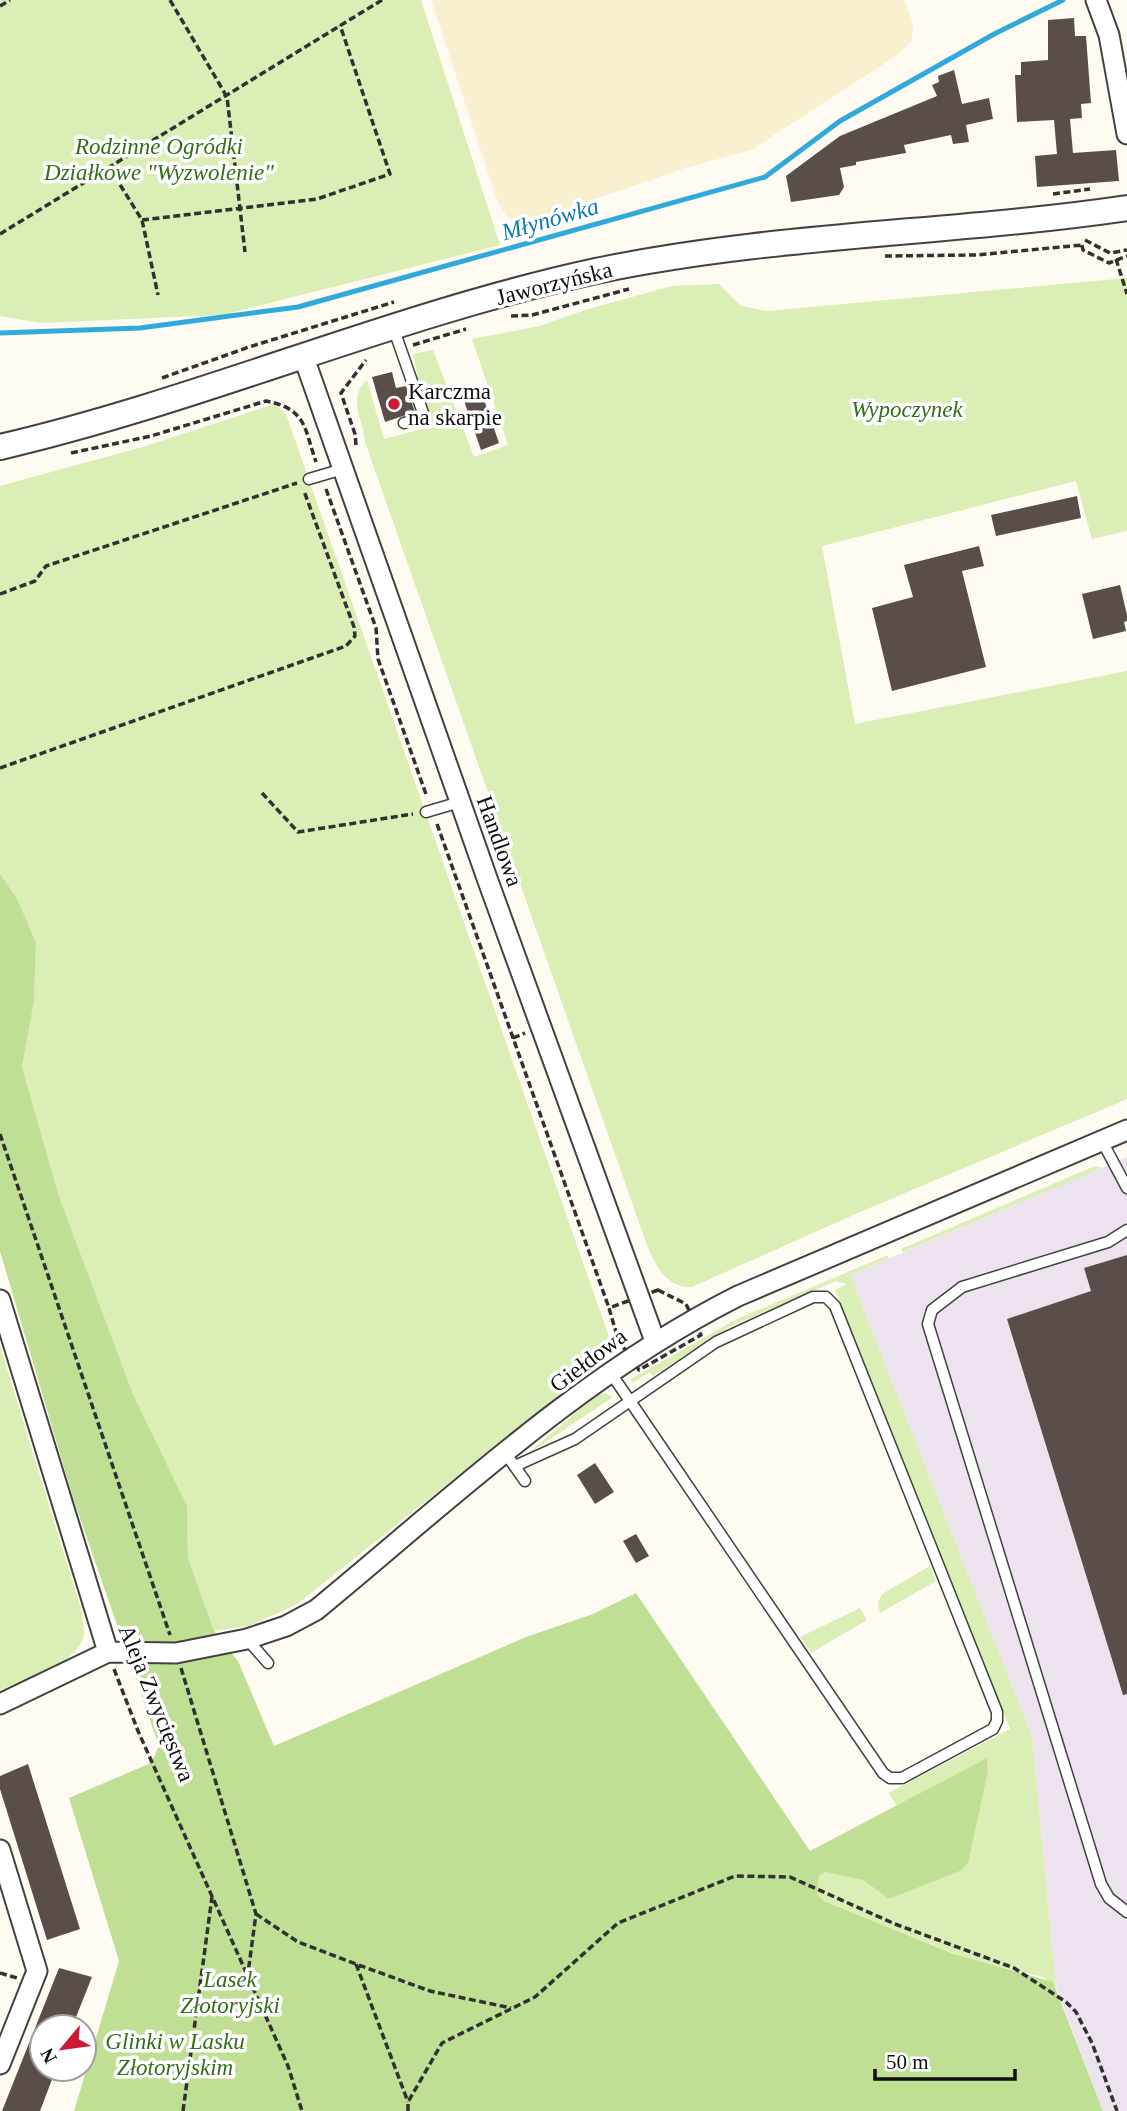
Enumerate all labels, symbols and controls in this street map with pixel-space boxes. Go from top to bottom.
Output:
park label: Rodzinne Ogródki Działkowe "Wyzwolenie" [43,134,274,185]
water label: Młynówka [497,193,602,246]
street label: Jaworzyńska [493,257,615,310]
place label: Karczma na skarpie [408,379,502,430]
marker: Karczma na skarpie [386,396,402,412]
park label: Wypoczynek [851,397,964,422]
street label: Handlowa [472,792,527,890]
street label: Giełdowa [545,1324,632,1397]
street label: Aleja Zwycięstwa [114,1621,199,1785]
park label: Lasek Złotoryjski [180,1967,280,2018]
north arrow [28,2013,98,2083]
park label: Glinki w Lasku Złotoryjskim [105,2029,245,2080]
scale bar [875,2038,1015,2082]
text: N [36,2045,61,2067]
text: 50 m [886,2050,929,2074]

